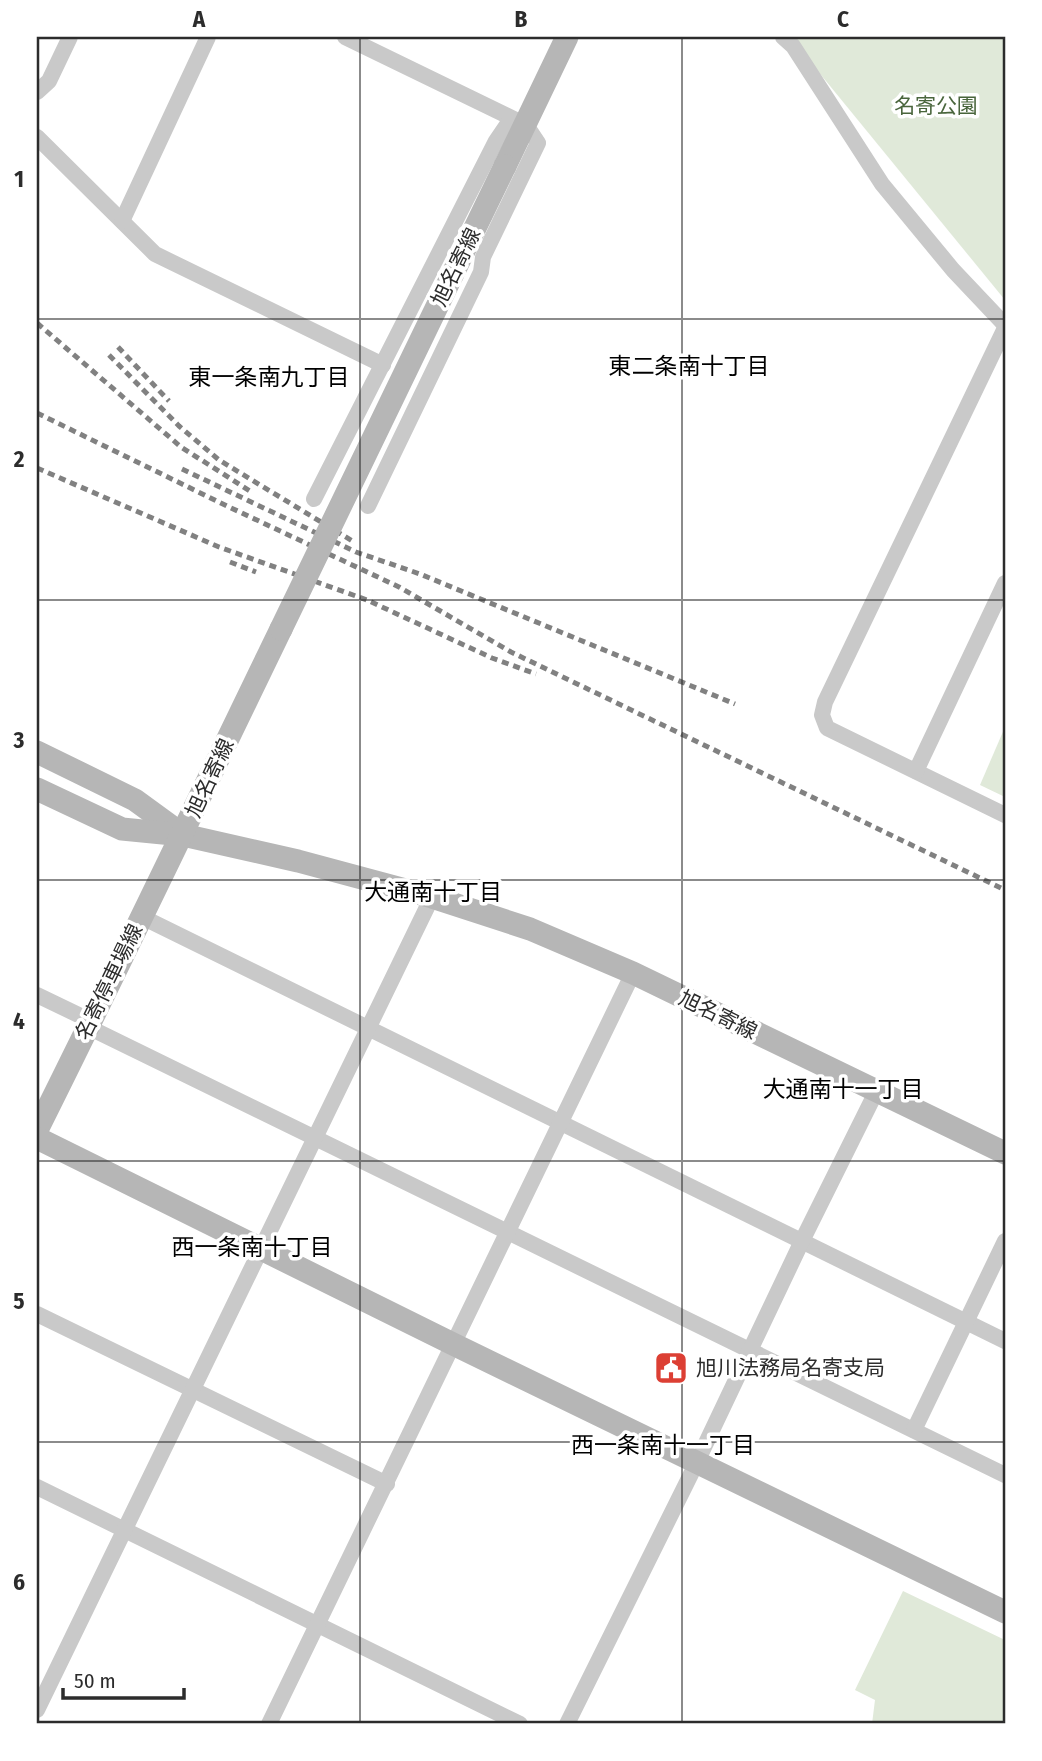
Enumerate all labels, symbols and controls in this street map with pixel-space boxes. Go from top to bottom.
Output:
text: A [192,5,206,33]
text: B [515,5,528,33]
text: C [837,5,849,33]
park label: 名寄公園 [894,93,978,119]
text: 1 [14,165,24,193]
street label: 旭名寄線 [426,224,486,310]
district label: 東二条南十丁目 [609,352,770,380]
district label: 東一条南九丁目 [189,363,350,391]
text: 2 [13,445,25,473]
text: 3 [13,726,25,754]
street label: 旭名寄線 [180,734,240,822]
district label: 大通南十丁目 [364,878,502,906]
street label: 名寄停車場線 [70,920,148,1044]
street label: 旭名寄線 [675,985,761,1045]
text: 4 [13,1007,25,1035]
district label: 大通南十一丁目 [763,1075,924,1103]
district label: 西一条南十丁目 [172,1233,333,1261]
text: 5 [13,1287,25,1315]
public building icon: 旭川法務局名寄支局 [652,1349,690,1387]
place label: 旭川法務局名寄支局 [696,1355,885,1381]
district label: 西一条南十一丁目 [571,1431,755,1459]
text: 6 [13,1568,25,1596]
scale bar [63,1656,184,1700]
text: 50 m [74,1668,116,1694]

